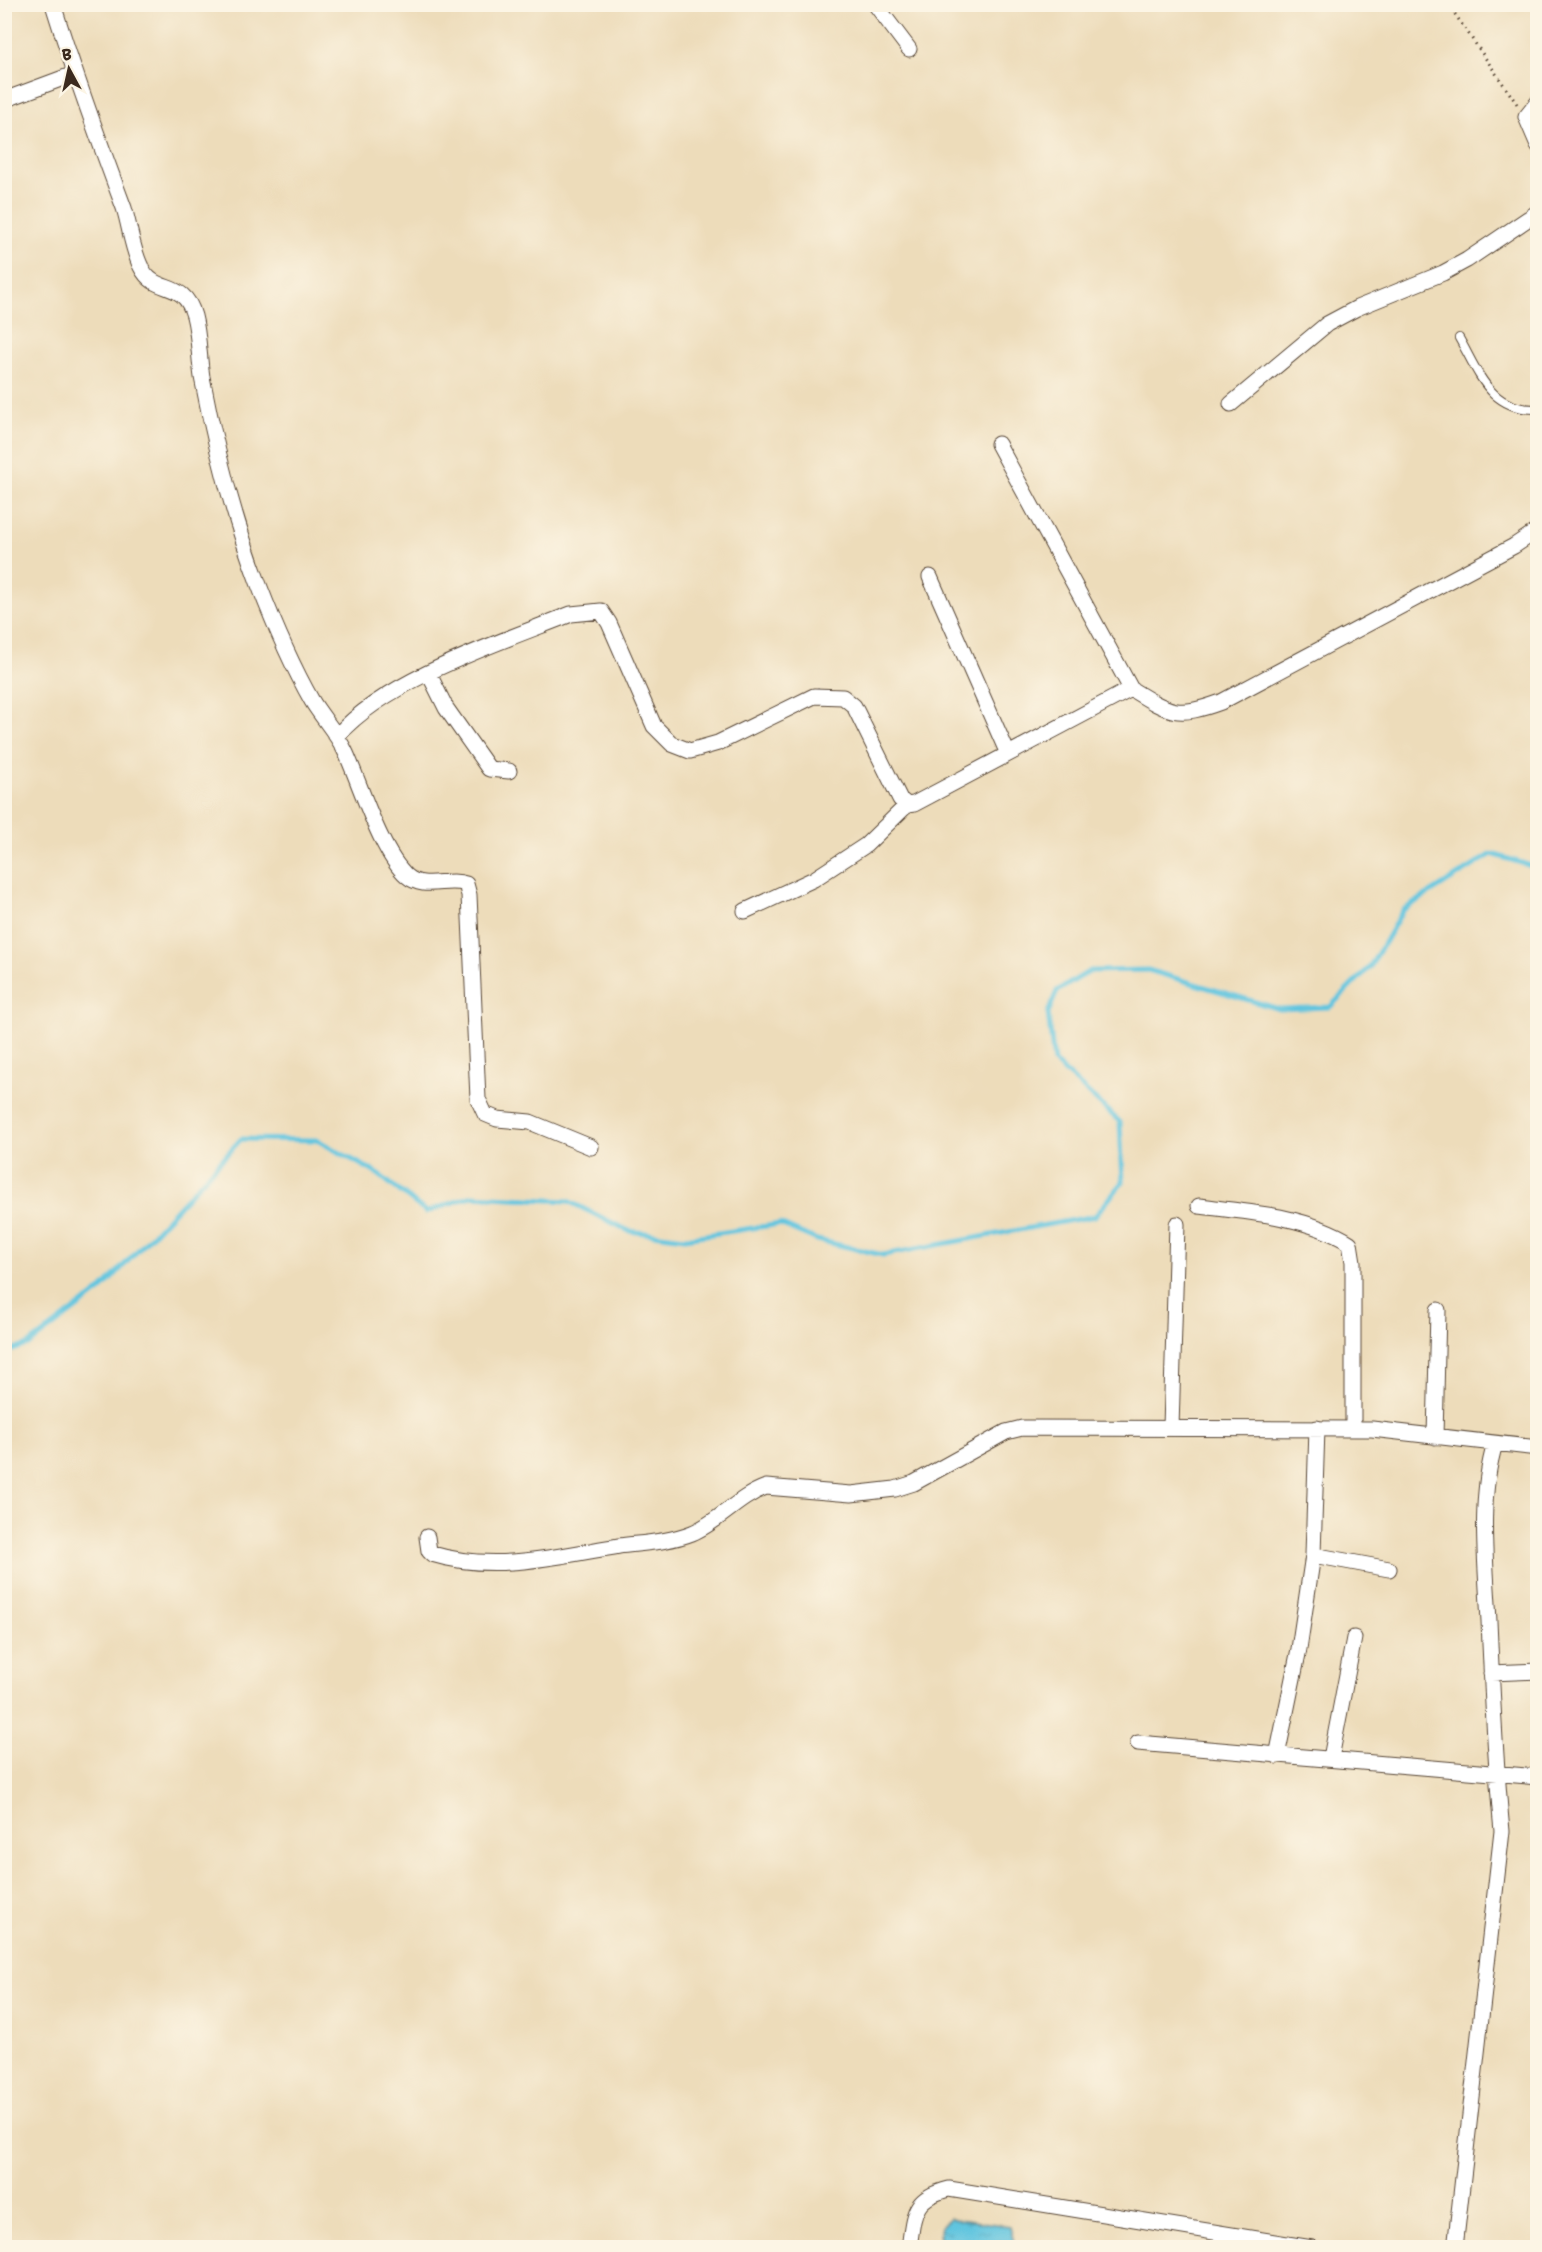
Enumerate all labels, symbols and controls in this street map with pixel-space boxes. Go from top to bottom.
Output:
north arrow [39,39,99,99]
text: B [61,44,73,66]

